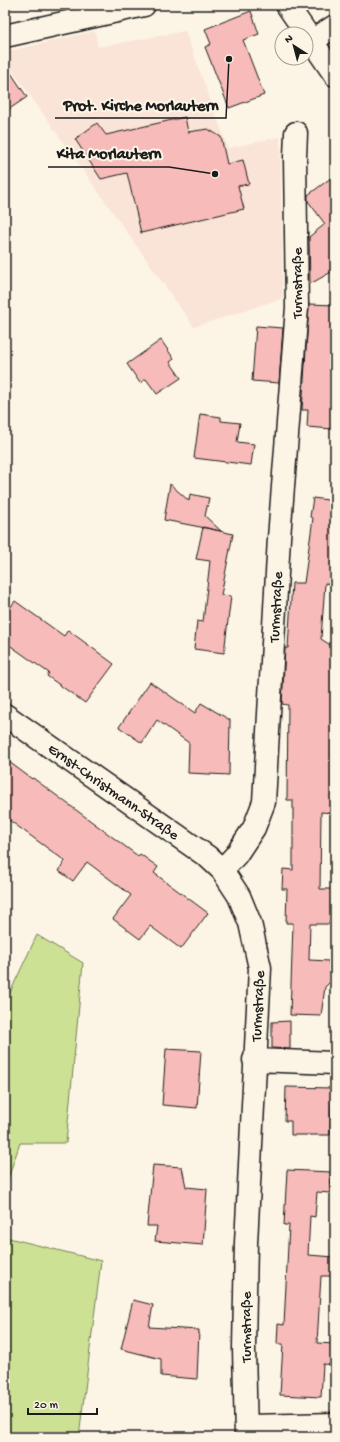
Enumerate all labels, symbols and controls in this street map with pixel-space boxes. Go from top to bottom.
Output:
north arrow [274,26,314,66]
text: N [283,33,296,46]
callout: Prot. Kirche Morlautern [55,90,226,118]
text: Prot. Kirche Morlautern [62,98,219,117]
callout: Kita Morlautern [48,139,169,167]
text: Kita Morlautern [56,146,162,165]
street label: Turmstraße [289,247,307,319]
street label: Turmstraße [266,571,288,644]
street label: Ernst-Christmann-Straße [44,741,182,845]
street label: Turmstraße [248,970,270,1043]
street label: Turmstraße [238,1291,256,1363]
scale bar [28,1390,97,1416]
text: 20 m [34,1399,59,1413]

